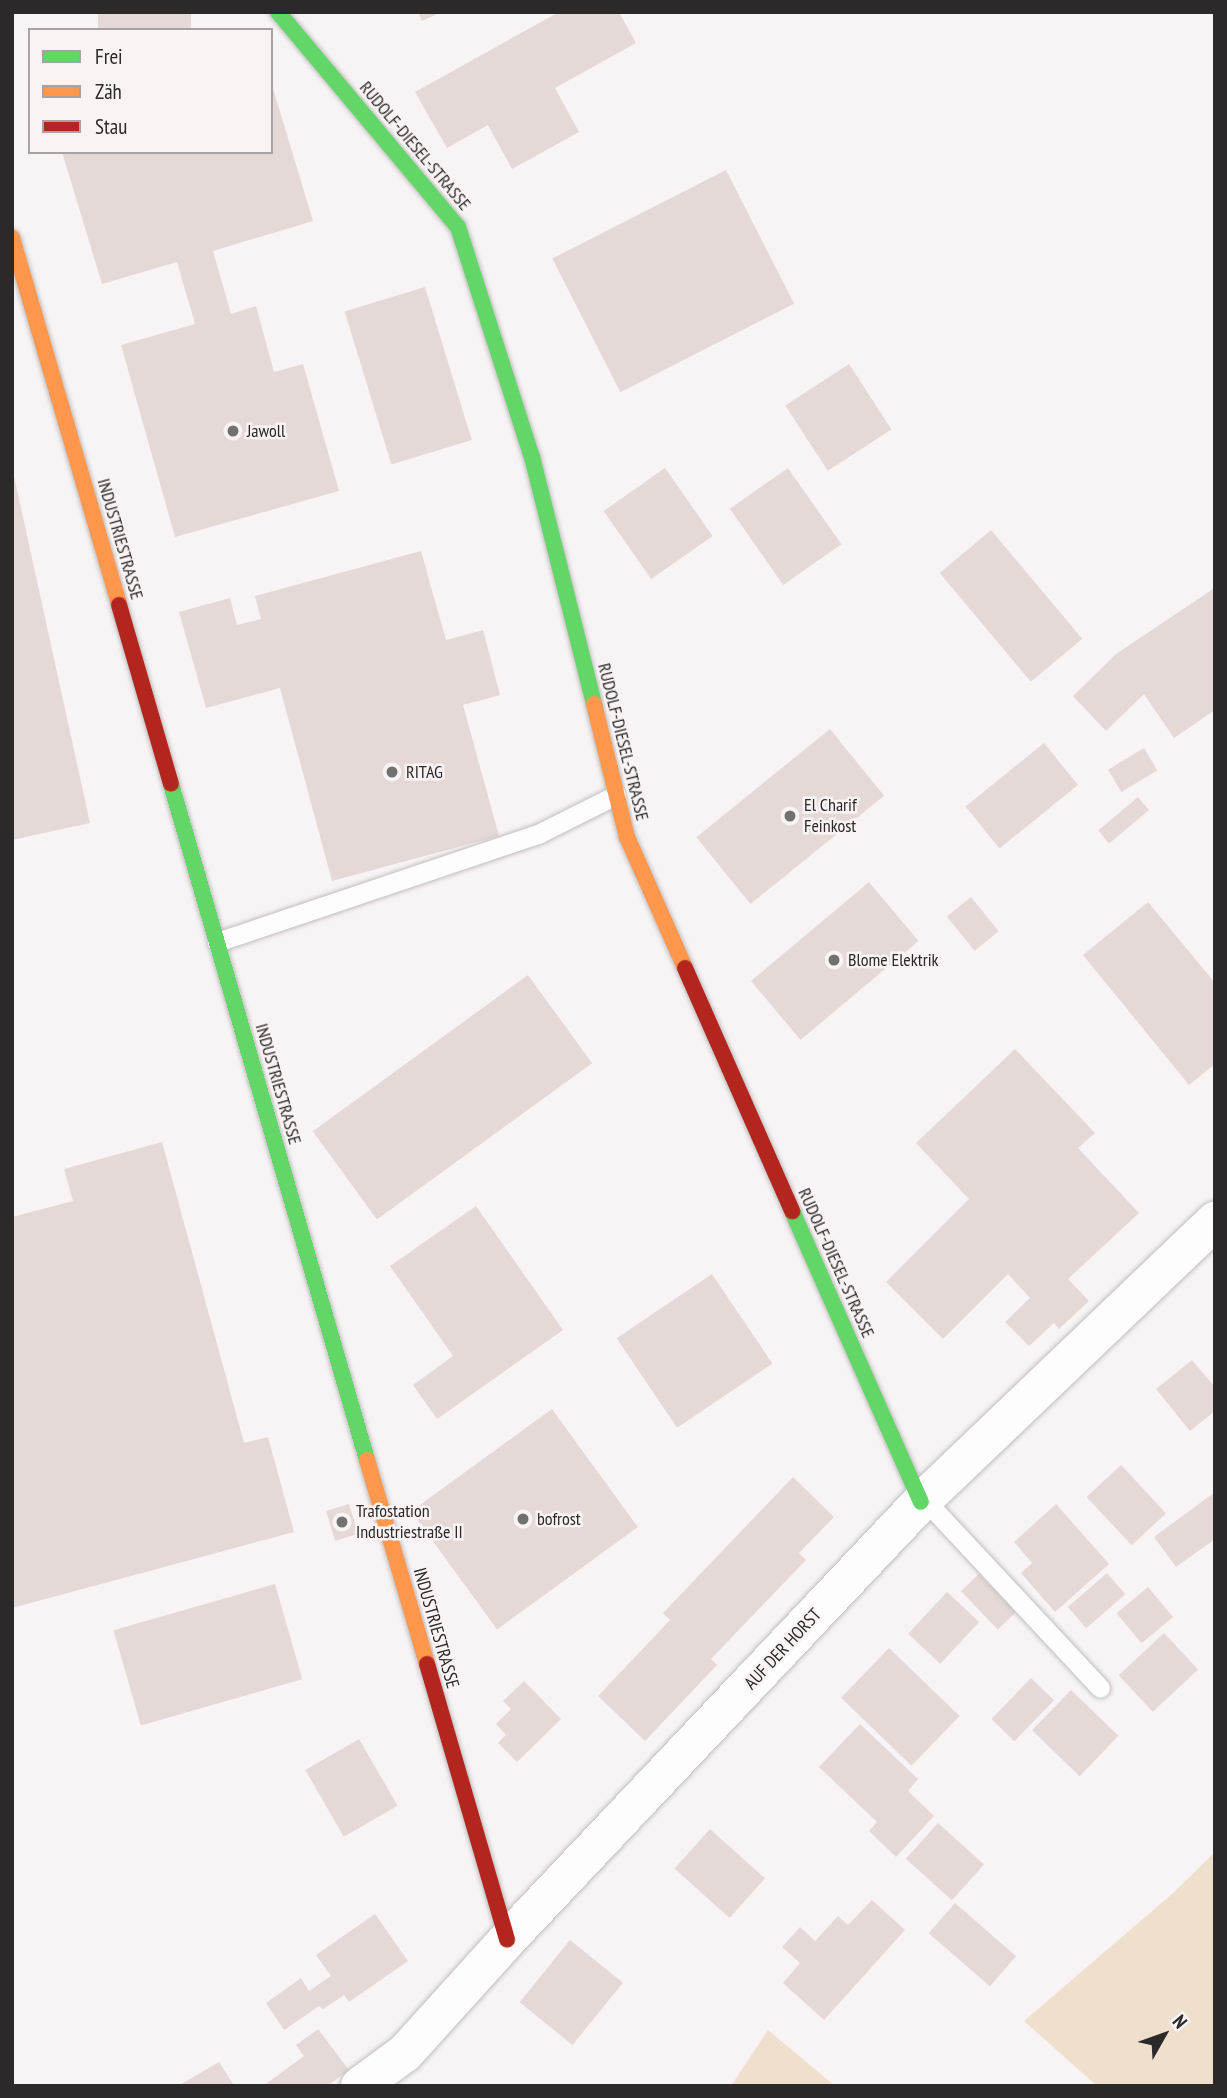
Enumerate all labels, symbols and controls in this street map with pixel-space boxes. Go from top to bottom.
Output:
legend [28,28,273,154]
text: Frei [95,43,123,70]
street label: RUDOLF-DIESEL-STRASSE [355,77,475,215]
text: Zäh [95,78,122,105]
text: Stau [95,113,127,140]
place label: Jawoll [247,420,285,442]
marker: Jawoll [225,423,241,439]
street label: INDUSTRIESTRASSE [92,476,148,602]
street label: RUDOLF-DIESEL-STRASSE [593,661,653,823]
place label: RITAG [406,761,443,783]
marker: RITAG [384,764,400,780]
place label: El Charif Feinkost [804,795,857,838]
marker: El Charif Feinkost [782,808,798,824]
place label: Blome Elektrik [848,949,939,971]
marker: Blome Elektrik [826,952,842,968]
street label: INDUSTRIESTRASSE [250,1021,306,1147]
street label: RUDOLF-DIESEL-STRASSE [793,1185,879,1341]
place label: Trafostation Industriestraße II [356,1501,463,1544]
place label: bofrost [537,1508,581,1530]
marker: bofrost [515,1511,531,1527]
marker: Trafostation Industriestraße II [334,1514,350,1530]
street label: INDUSTRIESTRASSE [408,1565,464,1691]
street label: AUF DER HORST [740,1604,826,1694]
north arrow [1129,2000,1199,2070]
text: N [1168,2010,1193,2033]

